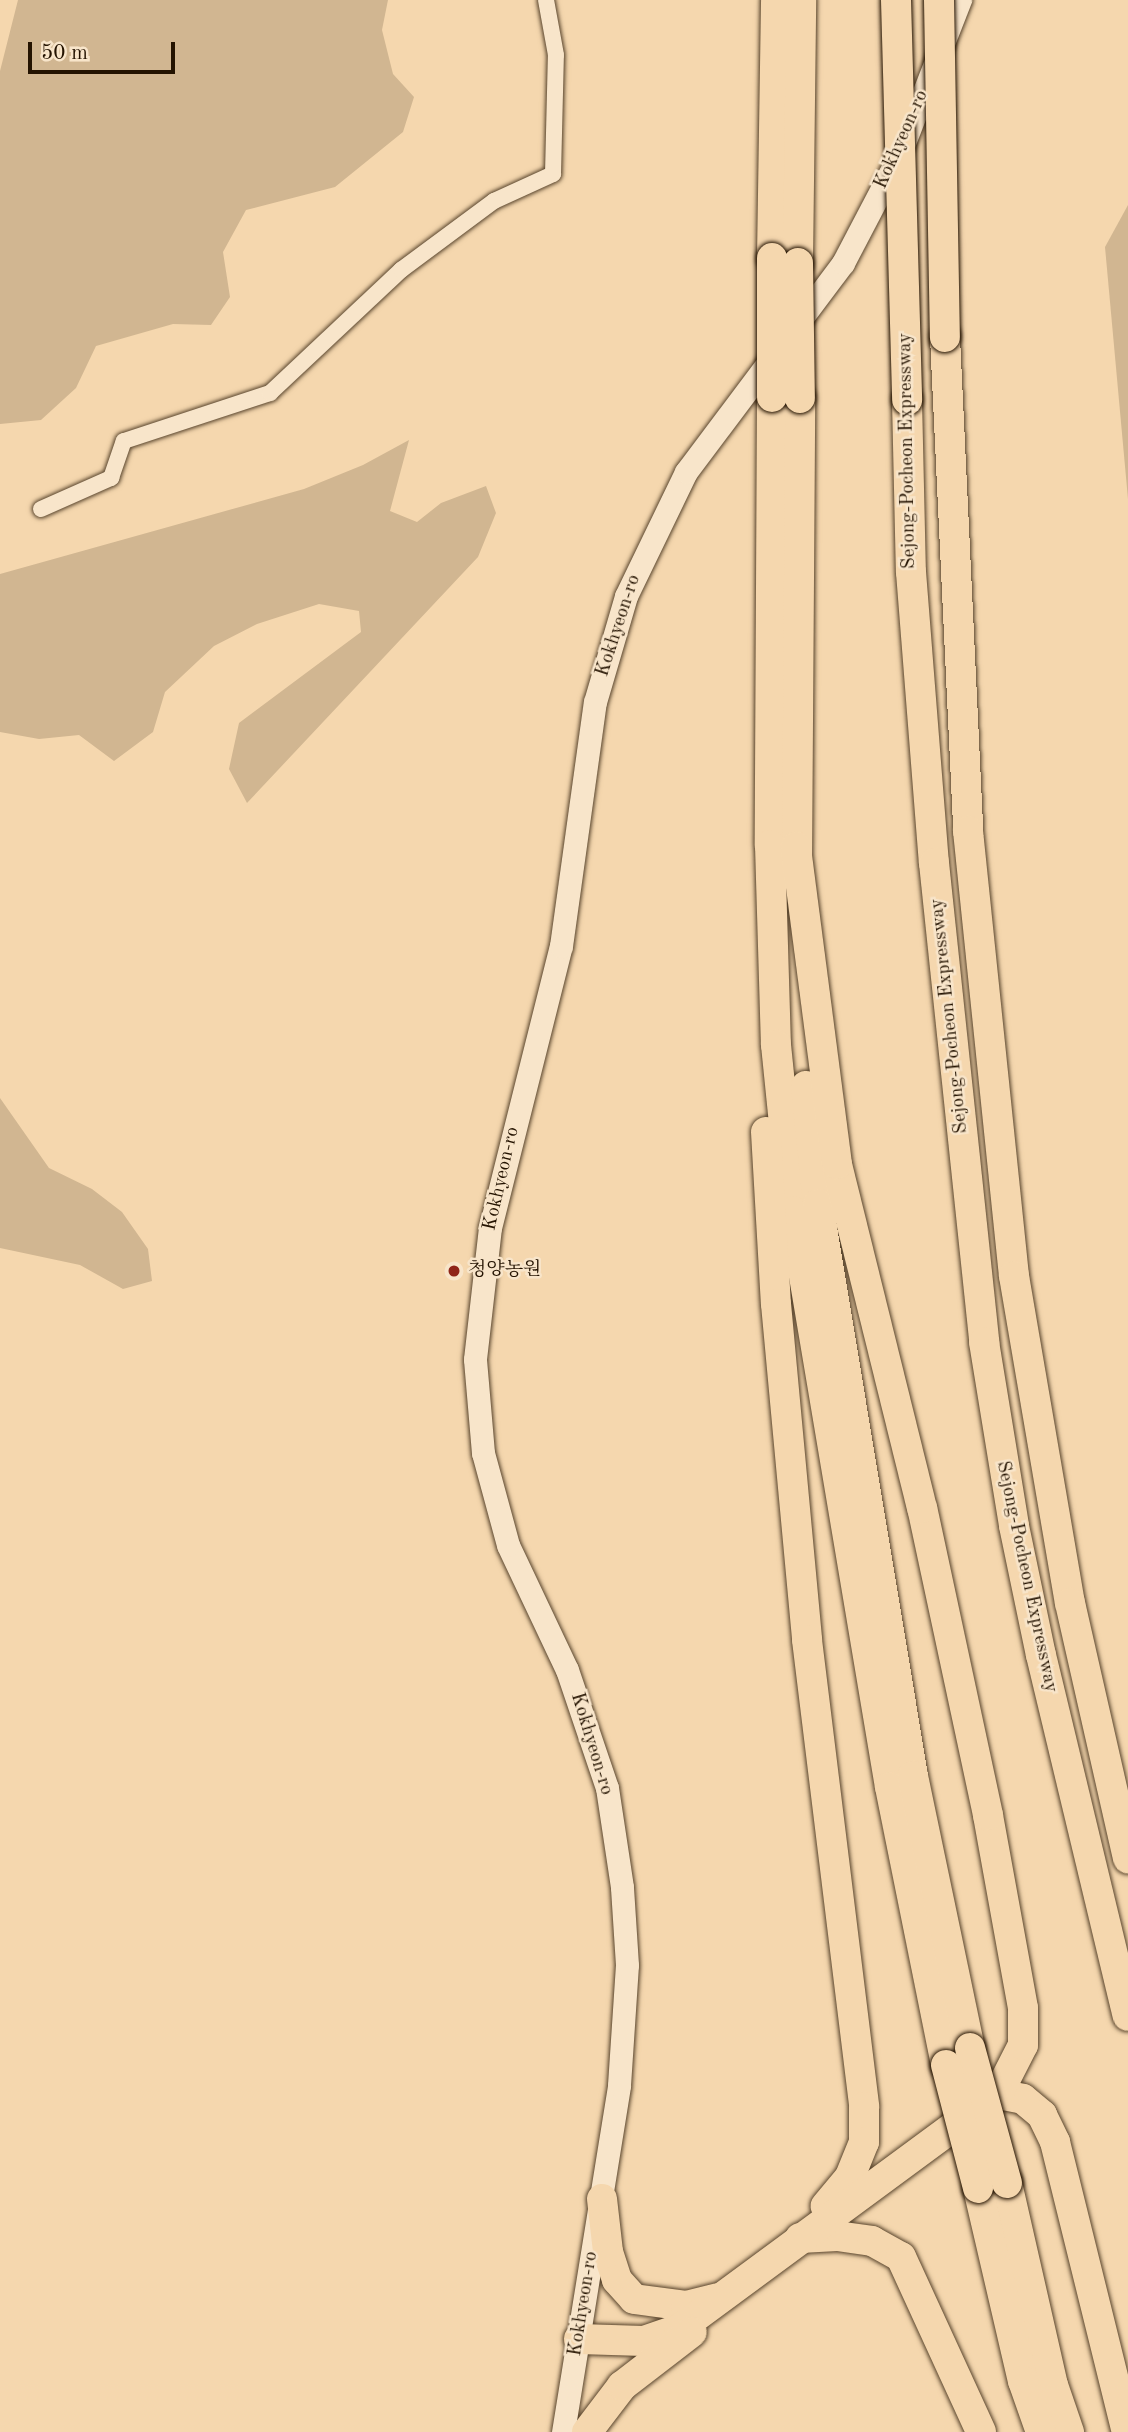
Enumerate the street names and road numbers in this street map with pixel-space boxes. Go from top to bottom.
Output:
street label: Kokhyeon-ro [870,87,934,193]
street label: Sejong-Pocheon Expressway [895,333,921,569]
street label: Kokhyeon-ro [592,572,646,680]
street label: Sejong-Pocheon Expressway [926,897,974,1135]
street label: Kokhyeon-ro [479,1125,525,1233]
street label: Sejong-Pocheon Expressway [990,1459,1062,1695]
street label: Kokhyeon-ro [565,1690,617,1798]
street label: Kokhyeon-ro [564,2250,604,2358]

